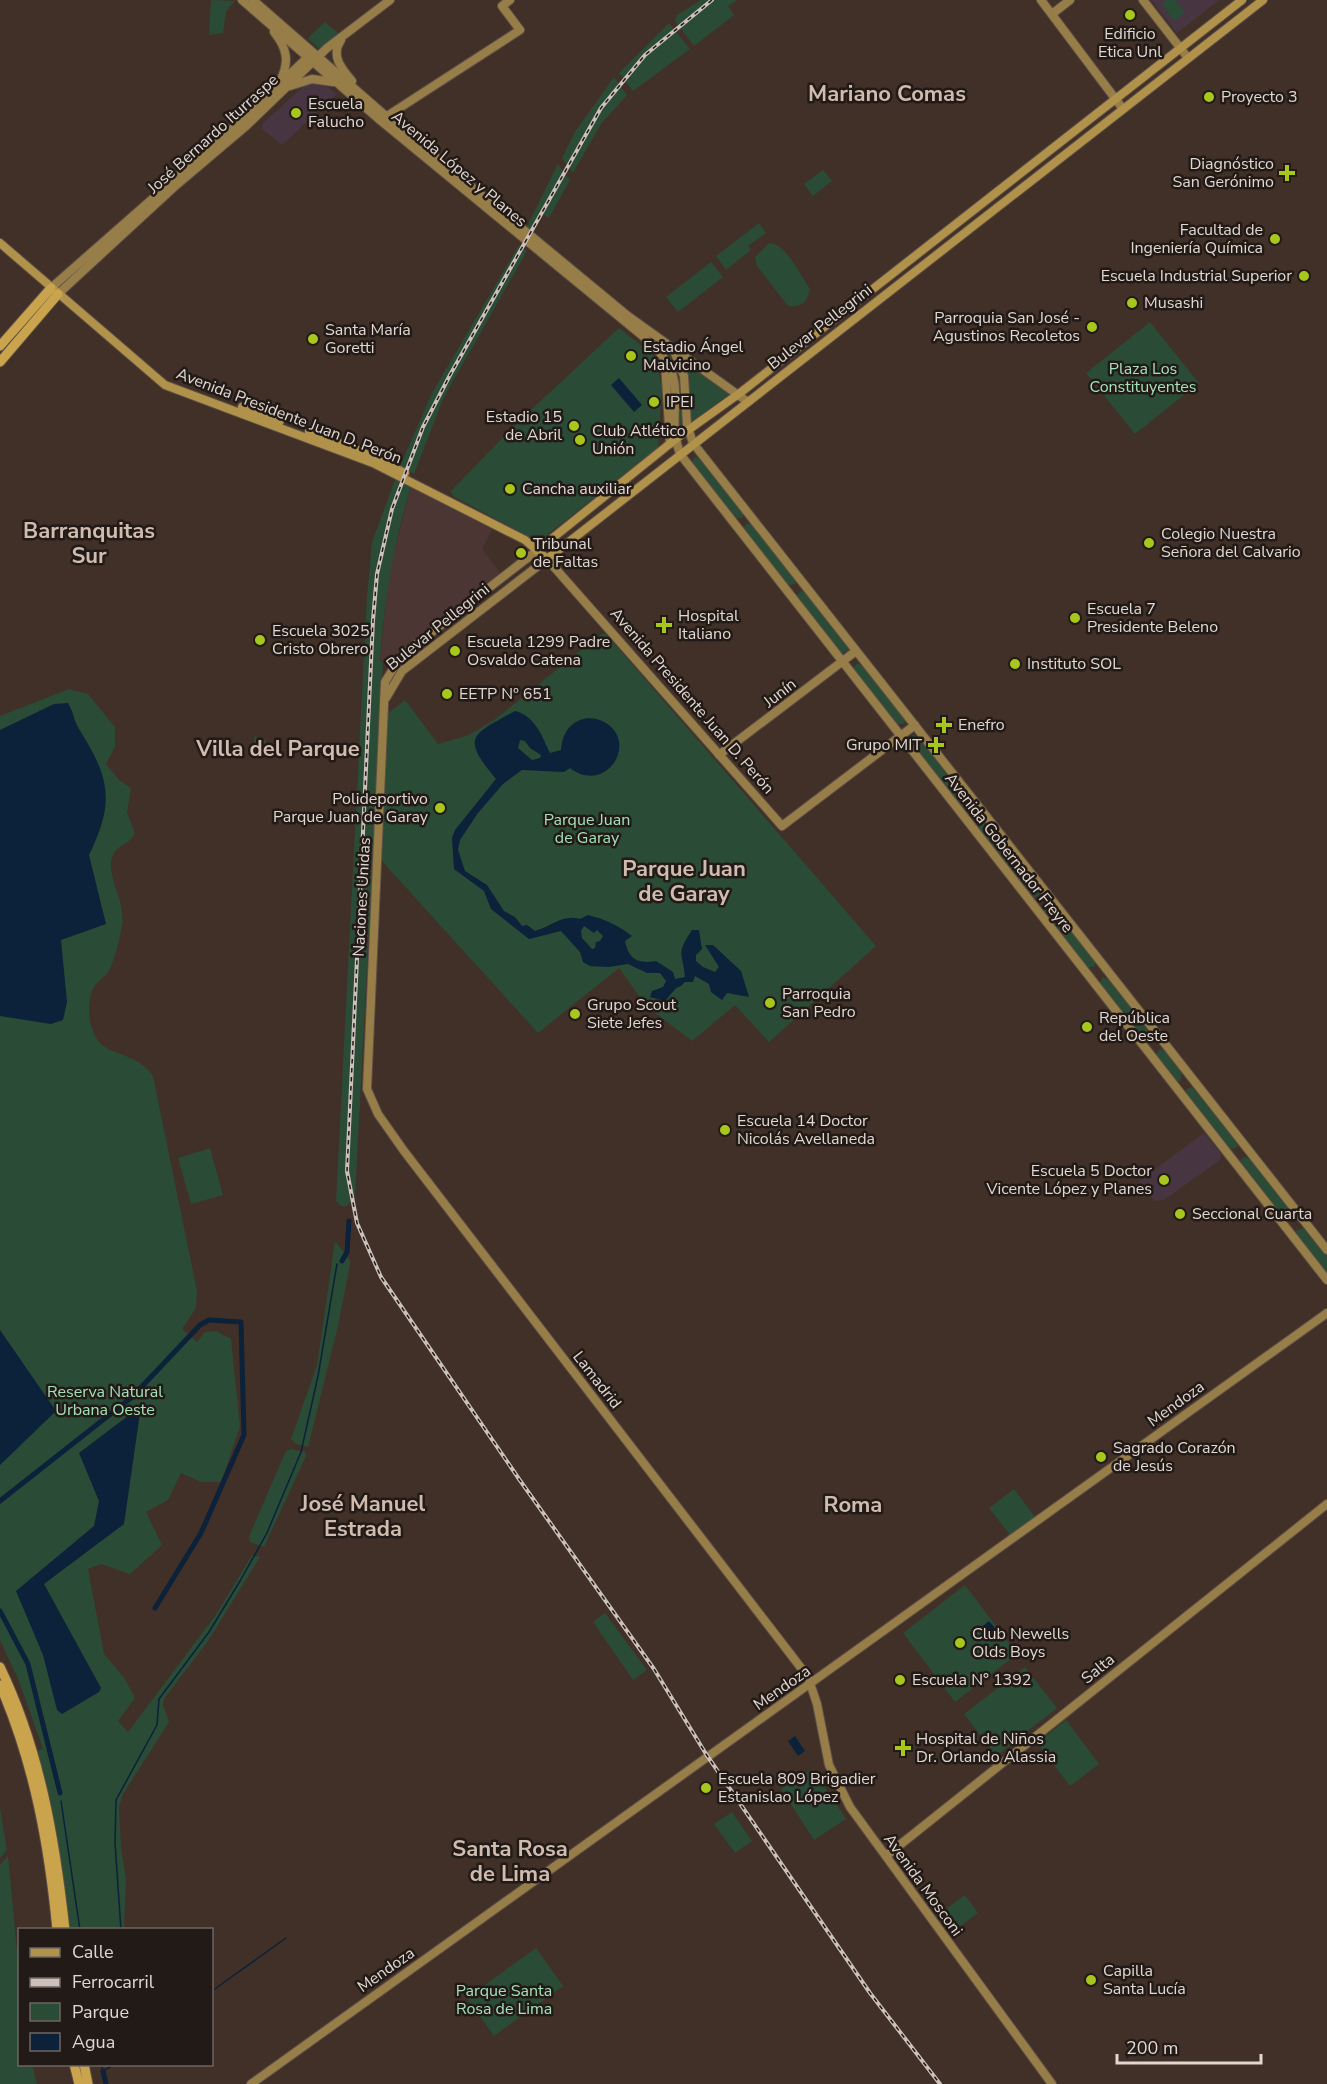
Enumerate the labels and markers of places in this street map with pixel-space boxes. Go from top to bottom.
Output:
marker: Edificio Etica Unl [1123,8,1137,22]
place label: Edificio Etica Unl [1098,23,1162,63]
place label: Proyecto 3 [1221,86,1298,108]
marker: Proyecto 3 [1202,90,1216,104]
place label: Escuela Falucho [308,93,364,133]
marker: Escuela Falucho [289,106,303,120]
place label: Diagnóstico San Gerónimo [1172,153,1274,193]
marker: Diagnóstico San Gerónimo [1278,164,1296,182]
place label: Facultad de Ingeniería Química [1130,219,1263,259]
marker: Facultad de Ingeniería Química [1268,232,1282,246]
place label: Escuela Industrial Superior [1101,265,1292,287]
marker: Escuela Industrial Superior [1297,269,1311,283]
place label: Musashi [1144,292,1203,314]
marker: Musashi [1125,296,1139,310]
place label: Parroquia San José - Agustinos Recoletos [933,307,1080,347]
place label: Santa María Goretti [325,319,411,359]
marker: Parroquia San José - Agustinos Recoletos [1085,320,1099,334]
marker: Santa María Goretti [306,332,320,346]
place label: Estadio Ángel Malvicino [643,336,744,376]
marker: Estadio Ángel Malvicino [624,349,638,363]
place label: IPEI [666,391,694,413]
marker: IPEI [647,395,661,409]
place label: Estadio 15 de Abril [486,406,562,446]
marker: Estadio 15 de Abril [567,419,581,433]
place label: Club Atlético Unión [592,420,686,460]
marker: Club Atlético Unión [573,433,587,447]
place label: Cancha auxiliar [522,478,632,500]
marker: Cancha auxiliar [503,482,517,496]
place label: Colegio Nuestra Señora del Calvario [1161,523,1301,563]
place label: Tribunal de Faltas [533,533,598,573]
marker: Colegio Nuestra Señora del Calvario [1142,536,1156,550]
marker: Tribunal de Faltas [514,546,528,560]
place label: Escuela 7 Presidente Beleno [1087,598,1218,638]
place label: Hospital Italiano [678,605,739,645]
marker: Escuela 7 Presidente Beleno [1068,611,1082,625]
marker: Hospital Italiano [655,616,673,634]
place label: Escuela 3025 Cristo Obrero [272,620,370,660]
place label: Escuela 1299 Padre Osvaldo Catena [467,631,610,671]
marker: Escuela 3025 Cristo Obrero [253,633,267,647]
marker: Escuela 1299 Padre Osvaldo Catena [448,644,462,658]
place label: Instituto SOL [1027,653,1121,675]
marker: Instituto SOL [1008,657,1022,671]
place label: EETP Nº 651 [459,683,552,705]
marker: EETP Nº 651 [440,687,454,701]
place label: Enefro [958,714,1005,736]
marker: Enefro [935,716,953,734]
place label: Grupo MIT [846,734,922,756]
marker: Grupo MIT [927,736,945,754]
place label: Polideportivo Parque Juan de Garay [273,788,429,828]
marker: Polideportivo Parque Juan de Garay [433,801,447,815]
place label: Parroquia San Pedro [782,983,856,1023]
place label: Grupo Scout Siete Jefes [587,994,677,1034]
marker: Parroquia San Pedro [763,996,777,1010]
marker: Grupo Scout Siete Jefes [568,1007,582,1021]
place label: República del Oeste [1099,1007,1170,1047]
marker: República del Oeste [1080,1020,1094,1034]
place label: Escuela 14 Doctor Nicolás Avellaneda [737,1110,875,1150]
marker: Escuela 14 Doctor Nicolás Avellaneda [718,1123,732,1137]
place label: Escuela 5 Doctor Vicente López y Planes [985,1160,1152,1200]
marker: Escuela 5 Doctor Vicente López y Planes [1157,1173,1171,1187]
place label: Seccional Cuarta [1192,1203,1312,1225]
marker: Seccional Cuarta [1173,1207,1187,1221]
place label: Sagrado Corazón de Jesús [1113,1437,1236,1477]
marker: Sagrado Corazón de Jesús [1094,1450,1108,1464]
place label: Club Newells Olds Boys [972,1623,1069,1663]
marker: Club Newells Olds Boys [953,1636,967,1650]
place label: Escuela N° 1392 [912,1669,1031,1691]
marker: Escuela N° 1392 [893,1673,907,1687]
place label: Hospital de Niños Dr. Orlando Alassia [916,1728,1056,1768]
marker: Hospital de Niños Dr. Orlando Alassia [894,1739,912,1757]
place label: Escuela 809 Brigadier Estanislao López [718,1768,876,1808]
marker: Escuela 809 Brigadier Estanislao López [699,1781,713,1795]
place label: Capilla Santa Lucía [1103,1960,1186,2000]
marker: Capilla Santa Lucía [1084,1973,1098,1987]

